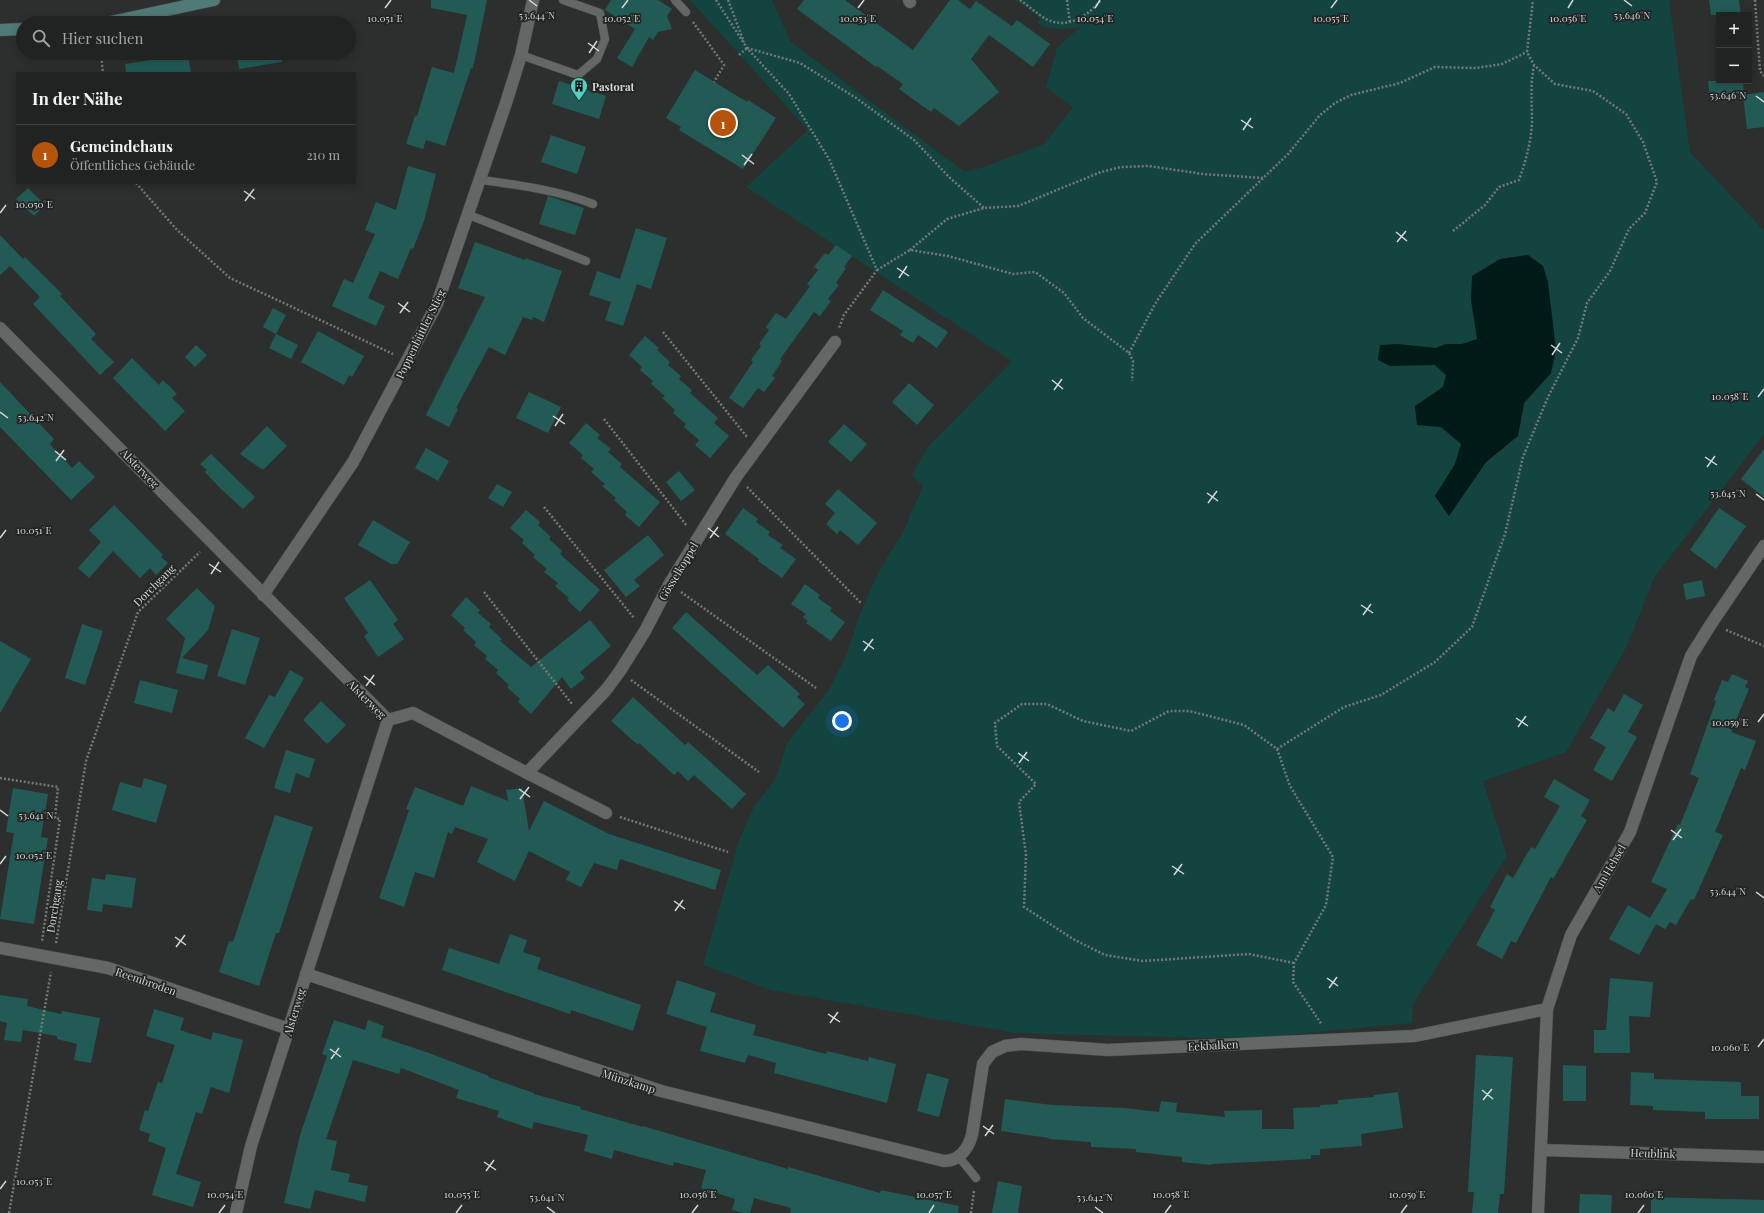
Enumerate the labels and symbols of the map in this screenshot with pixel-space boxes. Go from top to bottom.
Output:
text: 53.644°N [519,8,555,22]
text: 53.646°N [1614,8,1650,22]
text: 10.051°E [367,11,403,25]
text: 10.052°E [604,11,640,25]
text: 10.053°E [840,11,876,25]
text: 10.054°E [1077,11,1113,25]
text: 10.055°E [1313,11,1349,25]
text: 10.056°E [1550,11,1586,25]
building icon: Pastorat [569,76,589,101]
place label: Pastorat [592,79,635,94]
text: 53.646°N [1710,88,1746,102]
pin: 1 [710,108,736,138]
text: 10.050°E [15,197,53,211]
street label: Poppenbüttler Stieg [392,287,448,381]
text: 10.058°E [1712,389,1749,403]
text: 53.642°N [18,410,54,424]
street label: Alsterweg [117,444,163,491]
text: 53.645°N [1710,486,1746,500]
text: 10.051°E [16,523,52,537]
street label: Gösselkoppel [655,539,701,603]
street label: Dorchgang [130,561,178,609]
street label: Alsterweg [344,676,390,722]
your location [832,711,852,731]
text: 10.059°E [1712,715,1748,729]
text: 53.641°N [18,808,54,822]
street label: Am Hehsel [1589,841,1629,896]
text: 10.052°E [16,848,52,862]
street label: Dorchgang [42,878,66,934]
text: 53.644°N [1710,884,1746,898]
street label: Reembroden [114,964,179,999]
street label: Alsterweg [279,986,308,1039]
street label: Eekbalken [1187,1036,1239,1054]
text: 10.060°E [1711,1040,1749,1054]
street label: Münzkamp [600,1065,658,1097]
street label: Heublink [1630,1145,1676,1161]
text: 10.053°E [16,1174,52,1188]
text: 10.054°E [207,1187,243,1201]
text: 10.055°E [444,1187,480,1201]
text: 10.056°E [680,1187,716,1201]
text: 10.057°E [916,1187,952,1201]
text: 10.058°E [1153,1187,1190,1201]
text: 10.059°E [1389,1187,1425,1201]
text: 10.060°E [1625,1187,1663,1201]
text: 53.641°N [529,1190,565,1204]
text: 53.642°N [1077,1190,1113,1204]

